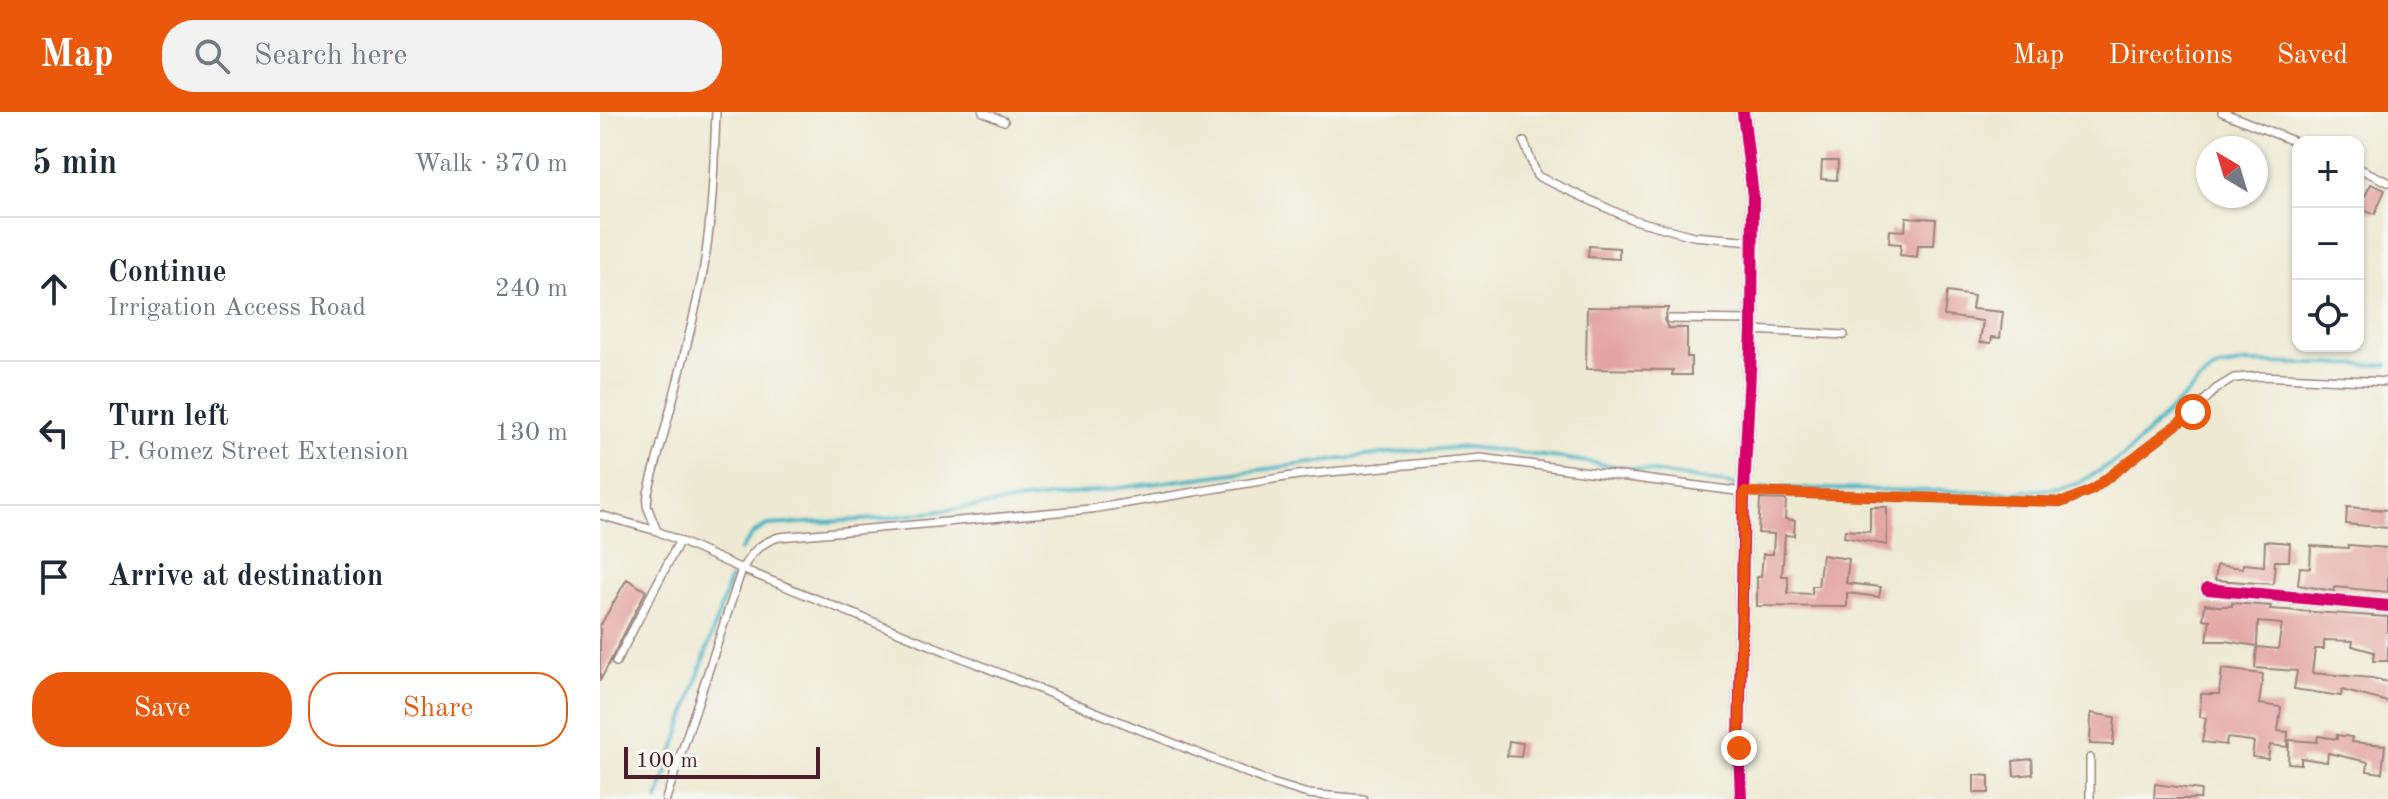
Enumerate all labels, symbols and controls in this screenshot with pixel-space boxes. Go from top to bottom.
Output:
search box [162,20,722,92]
icon: search [190,34,234,78]
text: Map [40,37,114,75]
text: Search here [254,41,407,71]
text: Map [2012,42,2064,70]
text: Directions [2108,42,2233,70]
text: Saved [2277,42,2348,70]
north arrow [2196,136,2268,208]
map controls [2292,136,2364,352]
button: + [2292,136,2364,208]
text: 5 min [32,147,117,181]
text: Walk · 370 m [414,151,568,177]
button: − [2292,208,2364,280]
text: Continue [108,258,227,288]
icon: ahead [32,267,76,311]
text: 240 m [495,276,568,302]
button: locate [2292,280,2364,352]
text: Irrigation Access Road [108,295,366,321]
route start [2175,394,2211,430]
text: Turn left [108,402,229,432]
icon: left [32,411,76,455]
text: 130 m [495,420,568,446]
text: P. Gomez Street Extension [108,439,409,465]
icon: arrive [32,555,76,599]
text: Arrive at destination [108,562,383,592]
button: Save [32,672,292,747]
button: Share [308,672,568,747]
route end [1721,730,1757,766]
scale bar [624,743,820,779]
text: 100 m [636,750,698,772]

